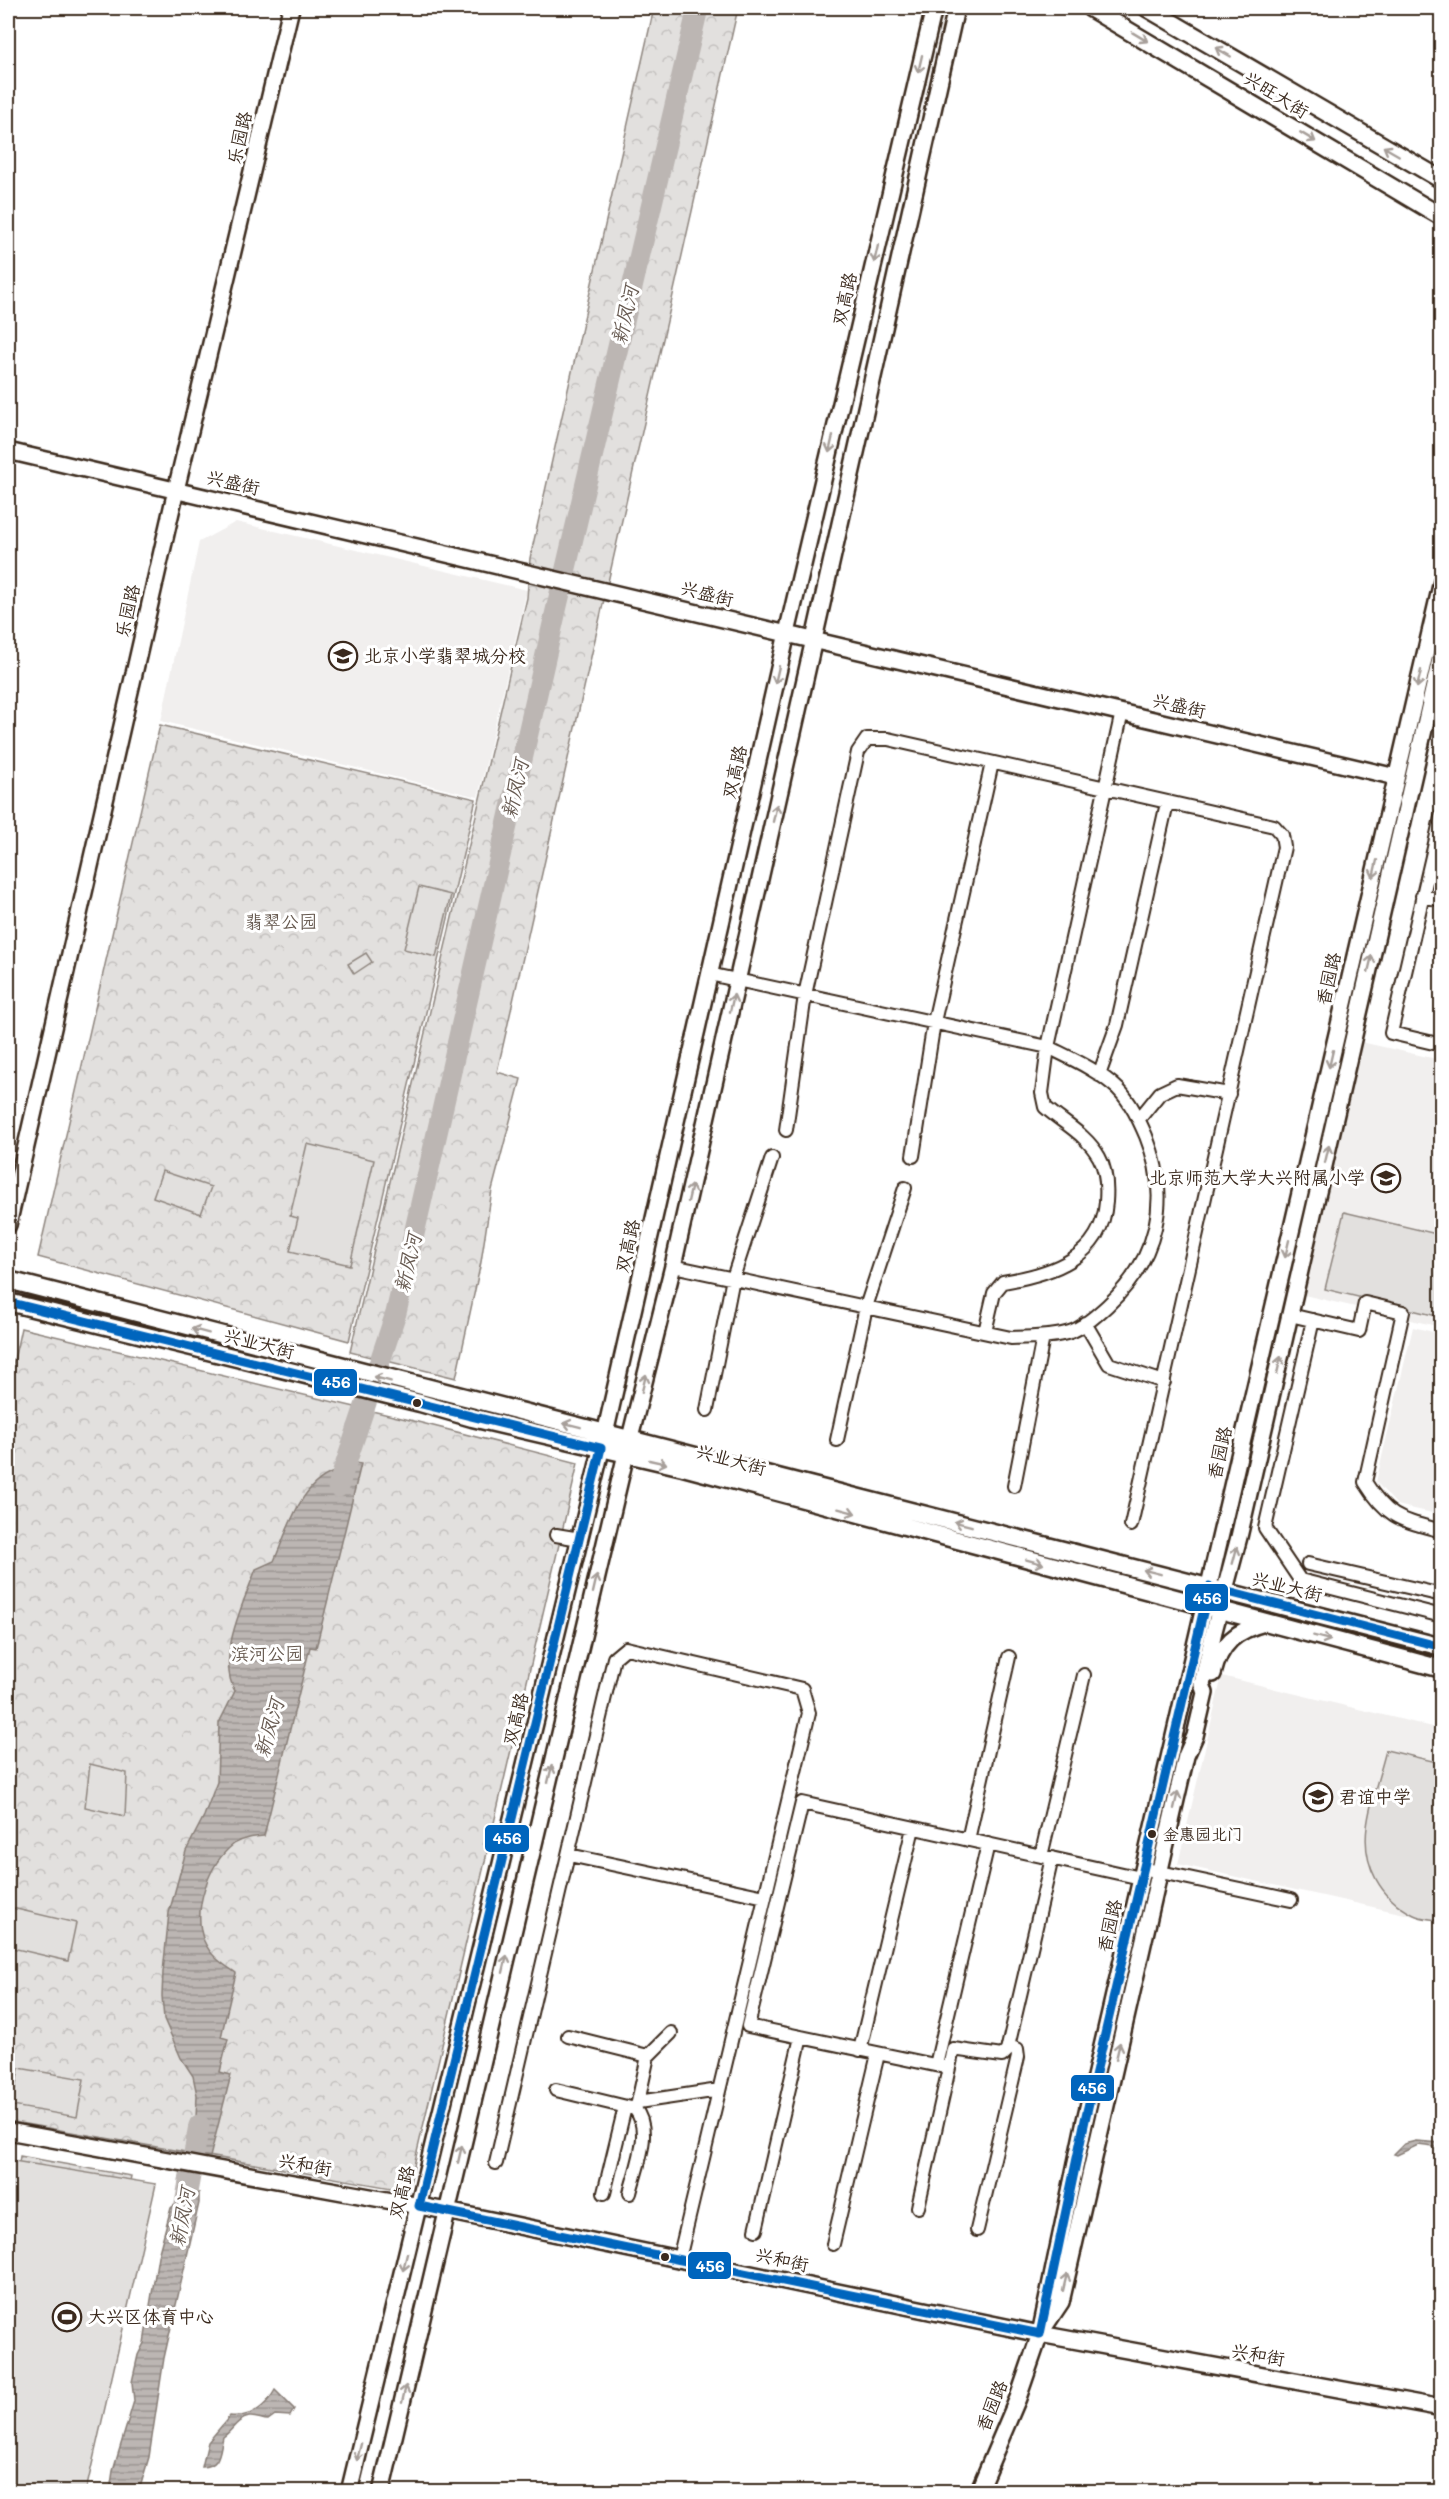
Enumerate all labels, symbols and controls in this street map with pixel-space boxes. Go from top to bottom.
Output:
one-way arrow [1131,32,1148,44]
one-way arrow [1215,46,1232,58]
one-way arrow [914,55,926,74]
street label: 兴旺大街 [1239,65,1314,123]
street label: 乐园路 [221,109,257,167]
one-way arrow [1299,132,1316,144]
one-way arrow [1383,144,1400,156]
one-way arrow [869,244,881,263]
street label: 双高路 [826,270,862,328]
water label: 新凤河 [605,280,644,347]
one-way arrow [825,434,837,453]
street label: 兴盛街 [204,464,262,500]
street label: 兴盛街 [678,575,736,611]
street label: 乐园路 [109,582,145,640]
school or university icon: 北京小学翡翠城分校 [327,640,359,672]
place label: 北京小学翡翠城分校 [364,643,526,667]
one-way arrow [771,665,783,684]
one-way arrow [1412,669,1424,688]
street label: 兴盛街 [1150,687,1208,723]
street label: 双高路 [716,743,752,801]
water label: 新凤河 [495,754,534,821]
one-way arrow [769,803,781,822]
one-way arrow [1368,859,1380,878]
park label: 翡翠公园 [245,909,317,933]
street label: 香园路 [1310,950,1346,1008]
one-way arrow [1365,955,1376,974]
one-way arrow [727,994,739,1013]
one-way arrow [1324,1049,1336,1068]
one-way arrow [1321,1145,1333,1164]
school or university icon: 北京师范大学大兴附属小学 [1370,1162,1402,1194]
place label: 北京师范大学大兴附属小学 [1149,1165,1365,1189]
one-way arrow [684,1184,696,1203]
street label: 双高路 [609,1217,645,1275]
water label: 新凤河 [388,1228,427,1295]
one-way arrow [1280,1239,1292,1258]
street label: 兴业大街 [221,1323,297,1363]
one-way arrow [191,1324,210,1336]
one-way arrow [1273,1356,1285,1375]
line badge: 456 [313,1368,358,1397]
text: 456 [321,1371,351,1392]
one-way arrow [373,1372,392,1384]
one-way arrow [638,1374,650,1393]
unlabelled marker [411,1397,423,1409]
one-way arrow [563,1419,582,1431]
street label: 香园路 [1201,1424,1237,1482]
street label: 兴业大街 [693,1438,769,1480]
one-way arrow [648,1456,667,1468]
one-way arrow [837,1506,856,1518]
one-way arrow [954,1518,973,1530]
one-way arrow [1229,1546,1241,1565]
one-way arrow [1025,1557,1044,1568]
one-way arrow [1143,1566,1162,1578]
street label: 兴业大街 [1249,1566,1325,1606]
one-way arrow [589,1575,601,1594]
line badge: 456 [1184,1583,1229,1612]
text: 456 [1192,1587,1222,1608]
one-way arrow [1312,1633,1331,1644]
park label: 滨河公园 [231,1641,303,1665]
street label: 双高路 [497,1690,533,1748]
water label: 新凤河 [247,1692,290,1760]
one-way arrow [544,1765,556,1784]
school or university icon: 君谊中学 [1302,1781,1334,1813]
place label: 君谊中学 [1339,1784,1411,1808]
one-way arrow [1170,1790,1182,1809]
place label: 金惠园北门 [1163,1823,1243,1844]
line badge: 456 [484,1824,530,1853]
text: 456 [492,1827,522,1848]
marker: 金惠园北门 [1146,1828,1158,1840]
street label: 香园路 [1091,1897,1127,1955]
one-way arrow [500,1955,512,1974]
one-way arrow [1113,2042,1124,2061]
line badge: 456 [1070,2074,1115,2102]
text: 456 [1077,2077,1107,2098]
one-way arrow [455,2145,467,2164]
street label: 兴和街 [277,2148,334,2181]
street label: 双高路 [383,2163,419,2221]
water label: 新凤河 [163,2182,200,2249]
street label: 兴和街 [753,2242,811,2276]
unlabelled marker [659,2251,671,2263]
line badge: 456 [687,2251,732,2280]
one-way arrow [399,2253,411,2272]
text: 456 [695,2255,725,2276]
one-way arrow [1060,2273,1072,2292]
sports icon: 大兴区体育中心 [51,2301,83,2333]
place label: 大兴区体育中心 [88,2304,214,2328]
street label: 兴和街 [1230,2338,1287,2371]
street label: 香园路 [970,2376,1012,2435]
one-way arrow [399,2384,410,2404]
one-way arrow [352,2442,364,2461]

